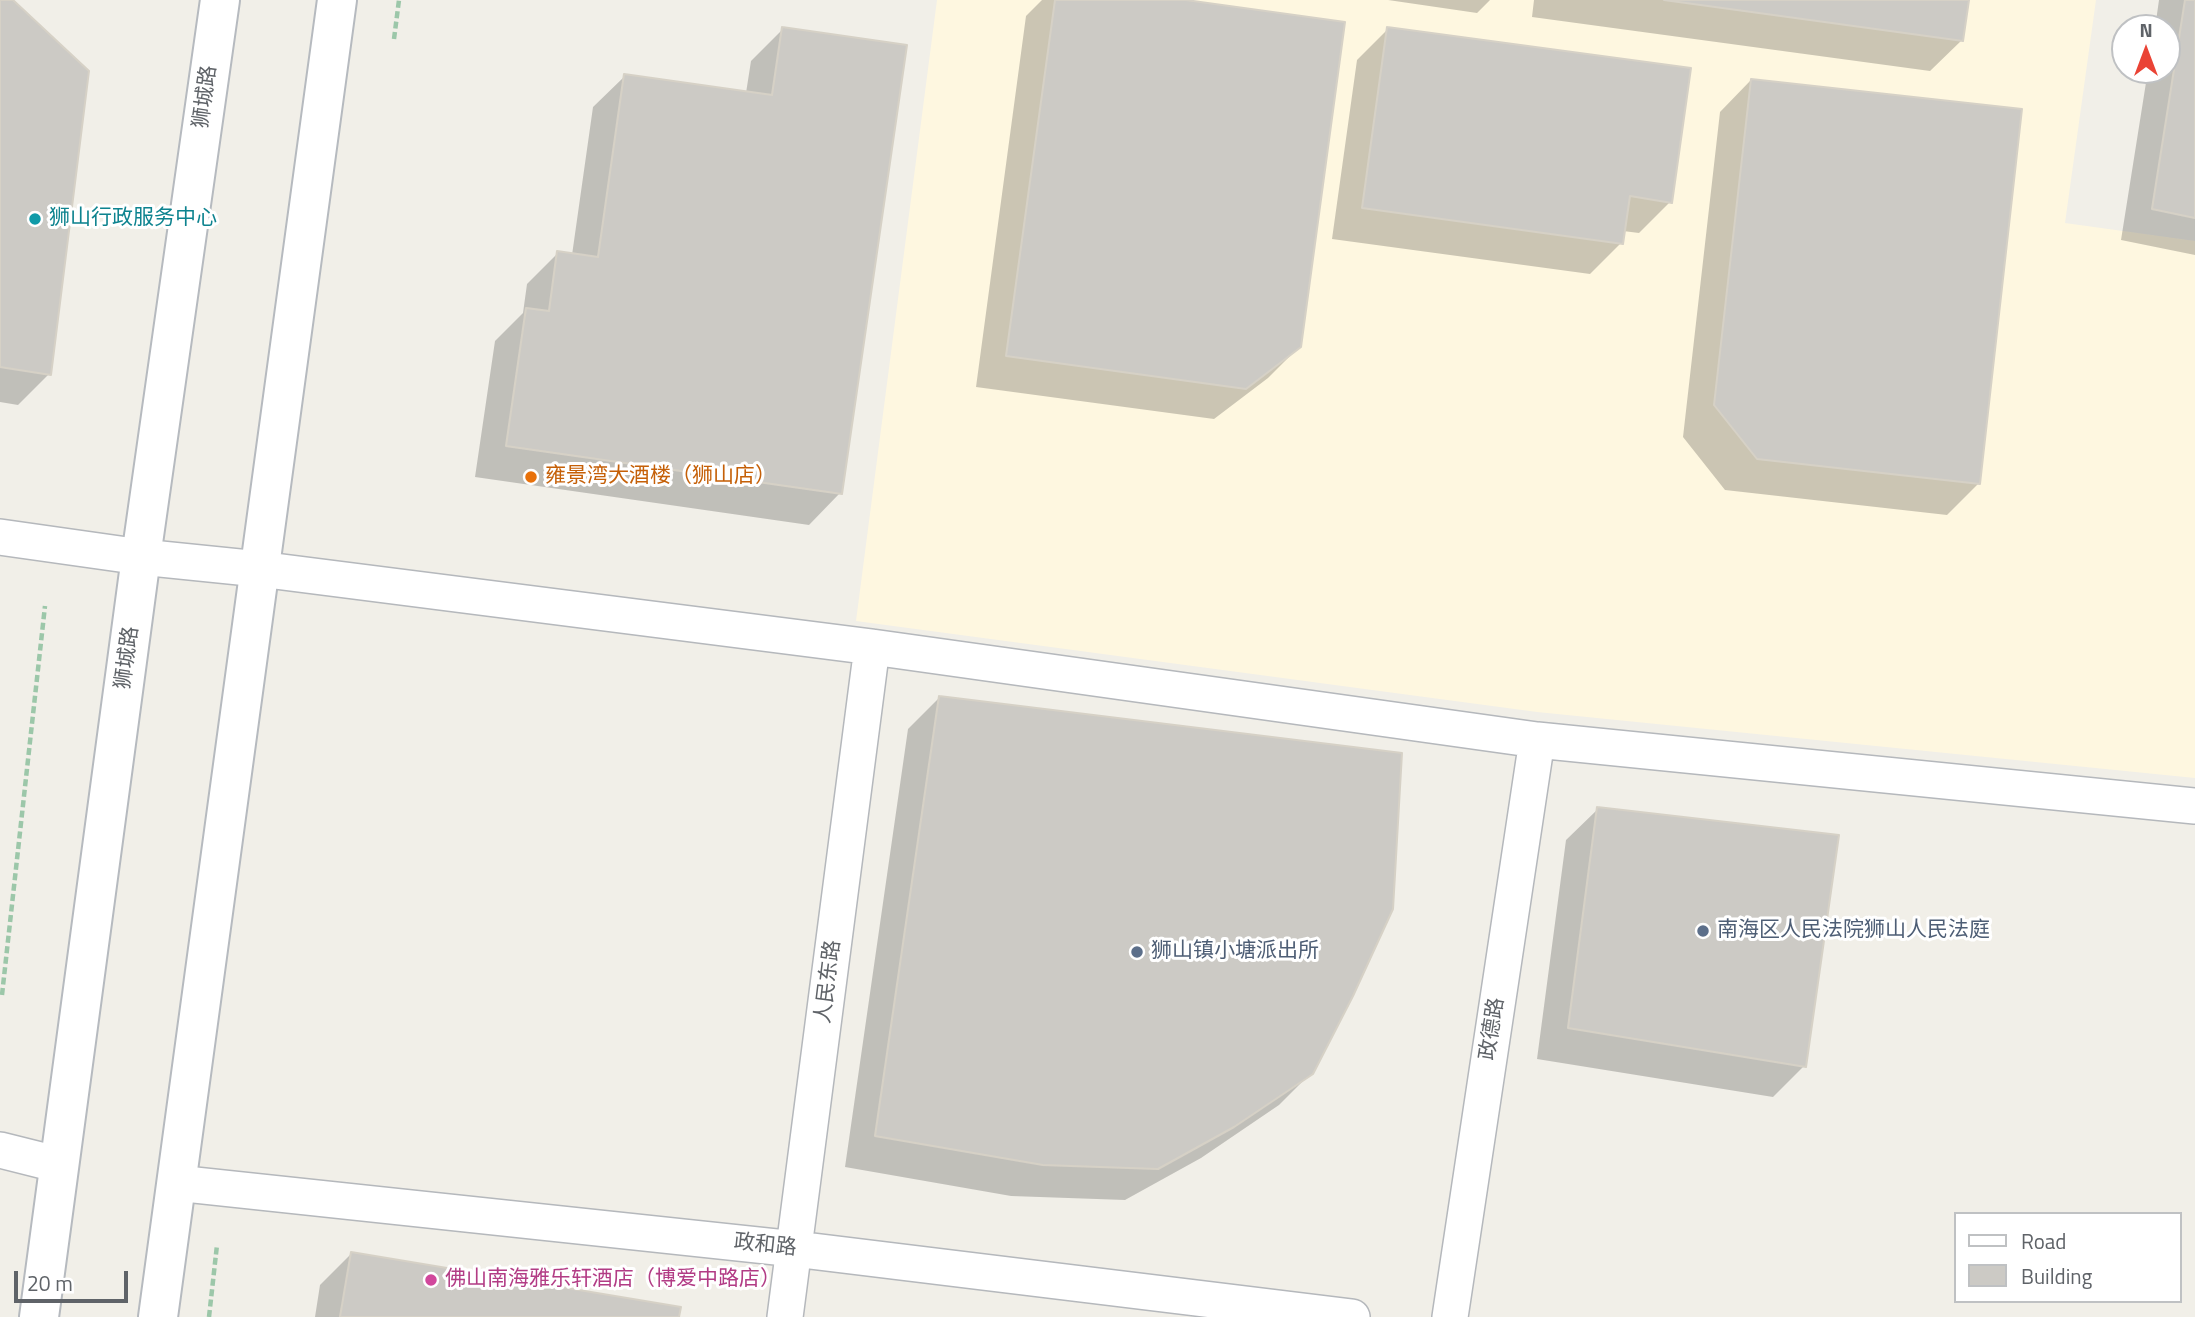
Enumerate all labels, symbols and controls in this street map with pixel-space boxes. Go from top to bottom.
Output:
north arrow [2111,14,2181,84]
text: N [2139,15,2153,44]
street label: 狮城路 [189,64,223,130]
place label: 狮山行政服务中心 [49,206,217,232]
marker: 狮山行政服务中心 [27,211,43,227]
place label: 雍景湾大酒楼（狮山店） [545,464,776,490]
marker: 雍景湾大酒楼（狮山店） [523,469,539,485]
street label: 狮城路 [111,625,145,691]
place label: 南海区人民法院狮山人民法庭 [1717,918,1990,944]
marker: 南海区人民法院狮山人民法庭 [1695,923,1711,939]
street label: 人民东路 [811,939,847,1025]
place label: 狮山镇小塘派出所 [1151,939,1319,965]
marker: 狮山镇小塘派出所 [1129,944,1145,960]
street label: 政德路 [1476,996,1510,1062]
legend [1954,1212,2181,1303]
text: Road [2021,1225,2066,1257]
street label: 政和路 [732,1230,798,1262]
scale bar [18,1258,131,1302]
text: Building [2021,1260,2092,1292]
text: 20 m [27,1267,73,1299]
place label: 佛山南海雅乐轩酒店（博爱中路店） [445,1267,781,1293]
marker: 佛山南海雅乐轩酒店（博爱中路店） [423,1272,439,1288]

